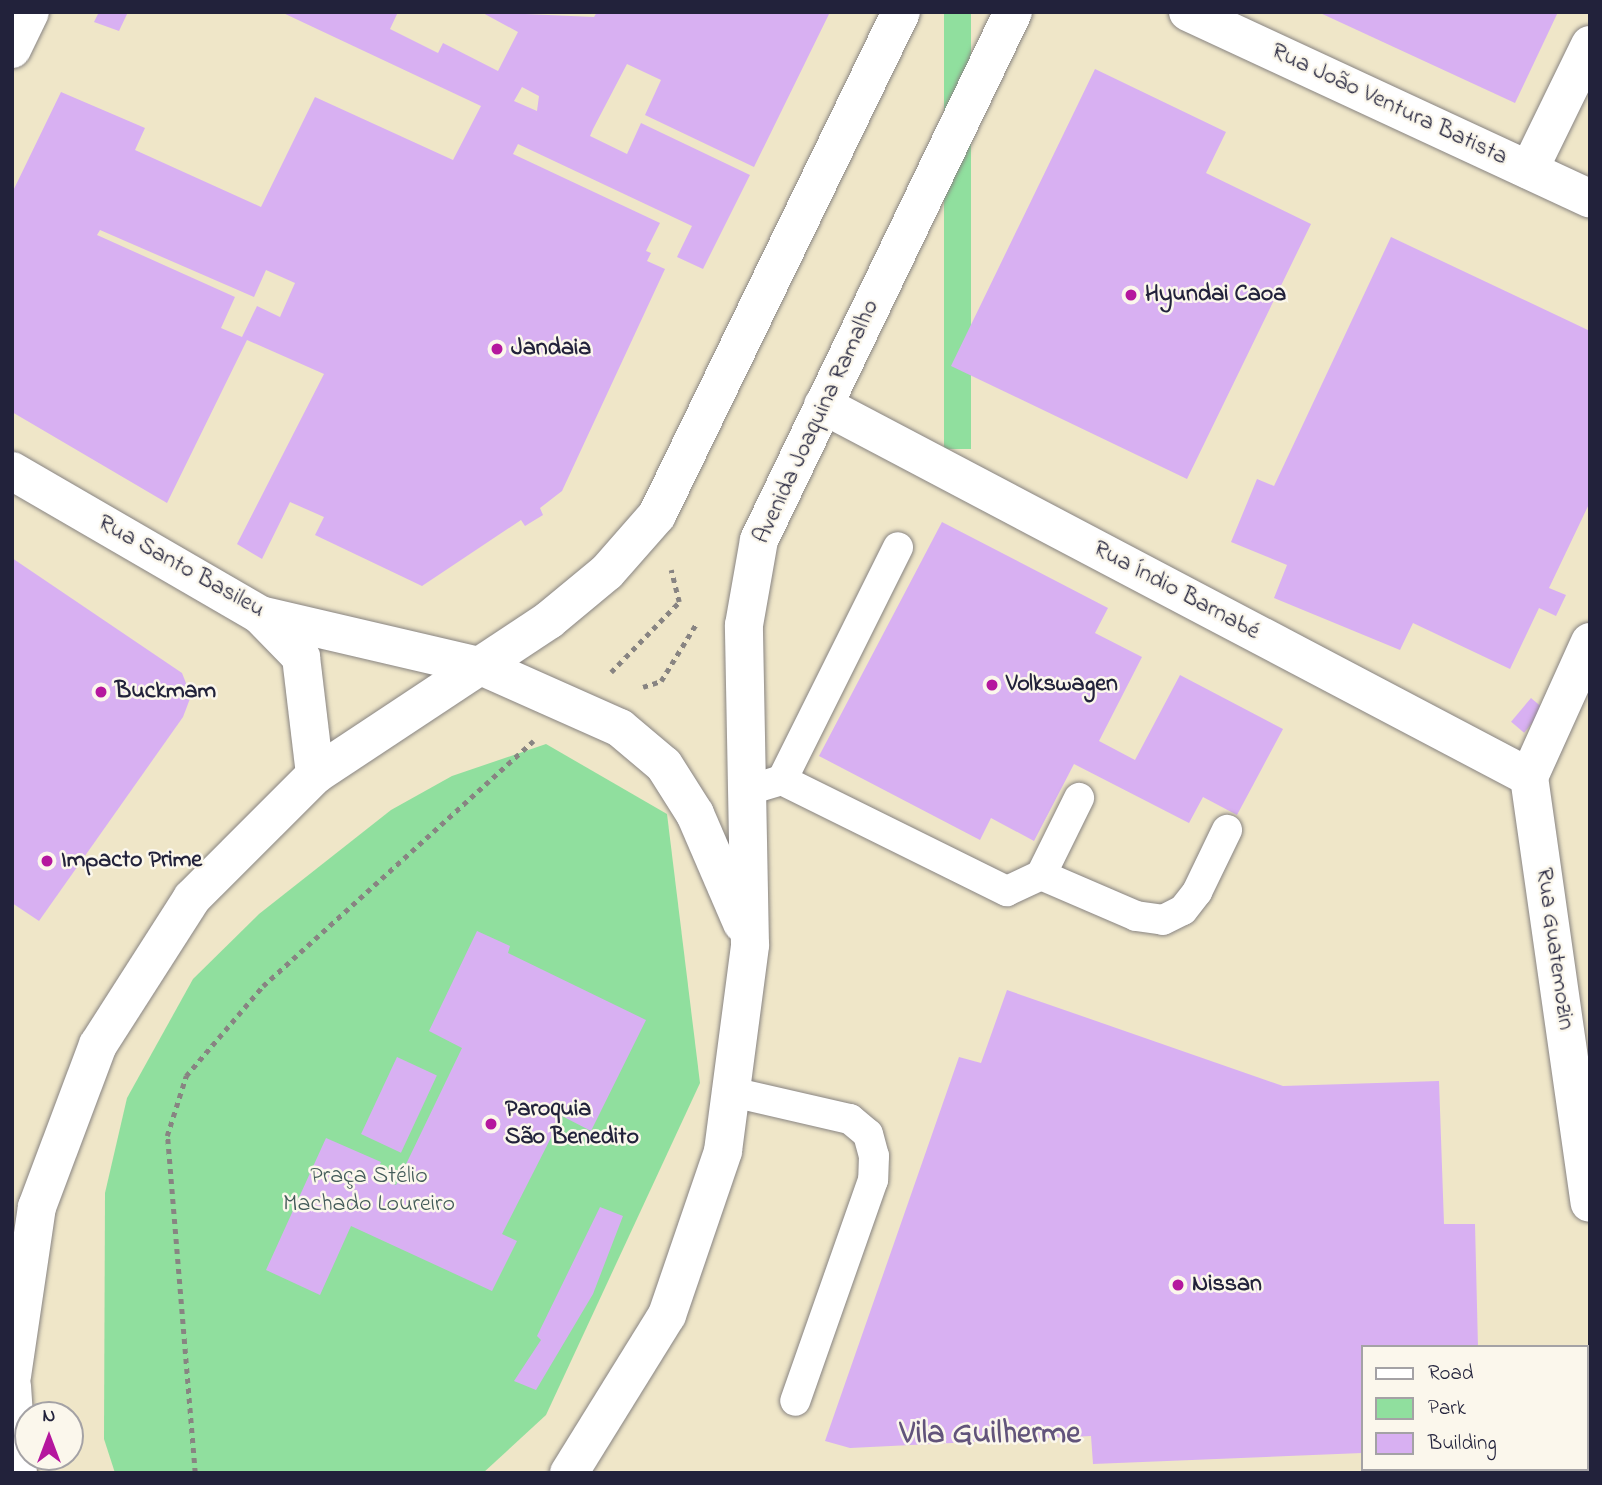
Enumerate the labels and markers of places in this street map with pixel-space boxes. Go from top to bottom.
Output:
place label: Hyundai Caoa [1145,281,1286,309]
marker: Hyundai Caoa [1123,287,1139,303]
place label: Jandaia [511,335,591,363]
marker: Jandaia [489,341,505,357]
place label: Volkswagen [1006,671,1118,699]
marker: Volkswagen [984,677,1000,693]
place label: Buckmam [115,678,216,706]
marker: Buckmam [93,684,109,700]
place label: Impacto Prime [61,847,202,875]
marker: Impacto Prime [39,853,55,869]
place label: Paroquia São Benedito [505,1096,639,1152]
marker: Paroquia São Benedito [483,1116,499,1132]
place label: Nissan [1192,1271,1262,1299]
marker: Nissan [1170,1277,1186,1293]

